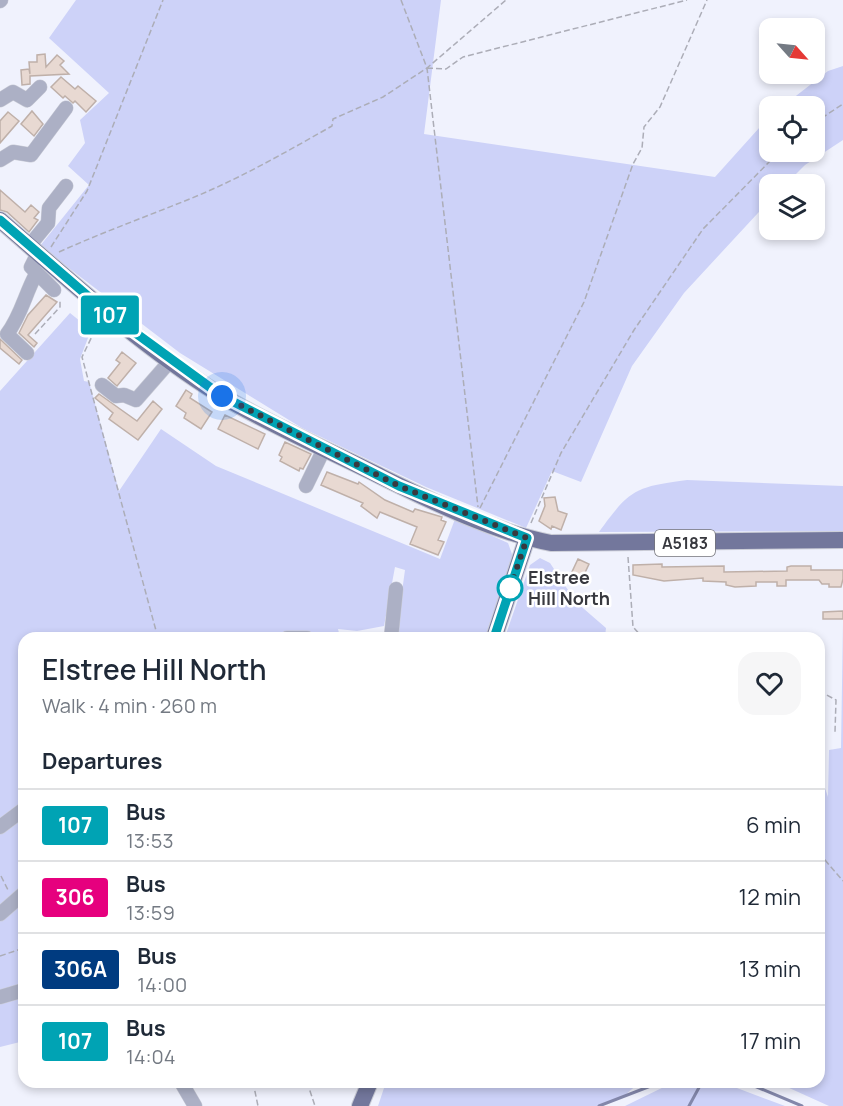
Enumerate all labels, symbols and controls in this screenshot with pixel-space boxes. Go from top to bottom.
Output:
north arrow [759,18,825,84]
map controls [759,18,825,240]
button: locate [759,96,825,162]
button: layers [759,174,825,240]
line badge: 107 [76,296,144,334]
text: 107 [93,301,127,329]
your location [207,381,237,411]
road number: A5183 [655,530,715,556]
place label: Elstree Hill North [528,565,610,610]
marker: Elstree Hill North [497,575,523,601]
text: Elstree Hill North [42,650,266,688]
button: heart [738,652,801,715]
text: Walk · 4 min · 260 m [42,692,217,719]
text: Departures [42,746,162,776]
text: Bus [126,797,166,827]
text: 6 min [746,810,801,840]
text: 107 [58,811,92,839]
text: 13:53 [126,827,173,854]
text: Bus [126,869,166,899]
text: 12 min [739,882,801,912]
text: 306 [55,883,95,911]
text: 13:59 [126,899,175,926]
text: Bus [137,941,177,971]
text: 13 min [739,954,801,984]
text: 306A [54,955,107,983]
text: 14:00 [137,971,187,998]
text: Bus [126,1013,166,1043]
text: 17 min [740,1026,801,1056]
text: 107 [58,1027,92,1055]
text: 14:04 [126,1043,176,1070]

